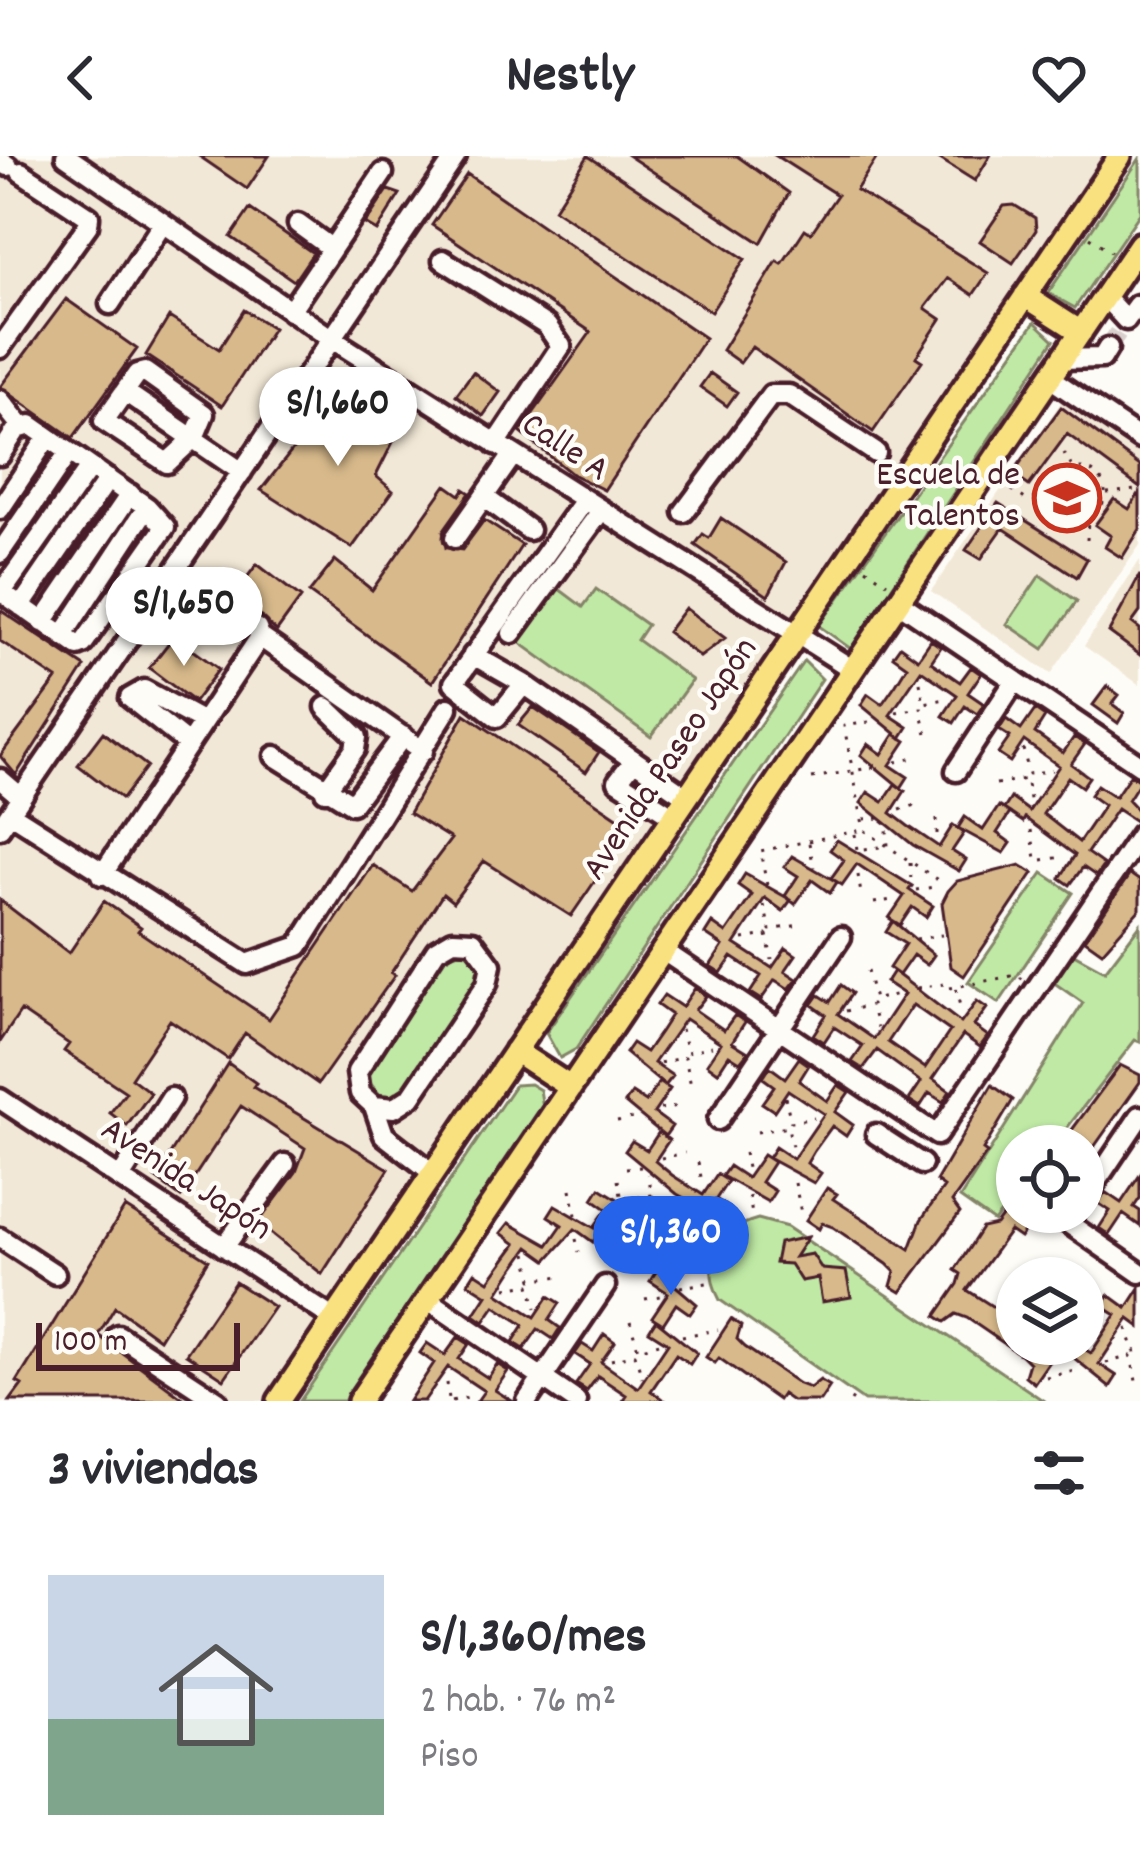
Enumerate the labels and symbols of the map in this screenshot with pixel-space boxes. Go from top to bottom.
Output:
pin: S/1,660 [227,367,449,469]
street label: Calle A [510,401,618,497]
place label: Escuela de Talentos [876,451,1020,544]
school or university icon: Escuela de Talentos [1032,463,1102,533]
pin: S/1,650 [73,567,295,669]
street label: Avenida Paseo Japón [571,628,773,892]
street label: Avenida Japón [89,1106,281,1256]
pin: S/1,360 [560,1196,782,1298]
scale bar [36,1317,240,1370]

